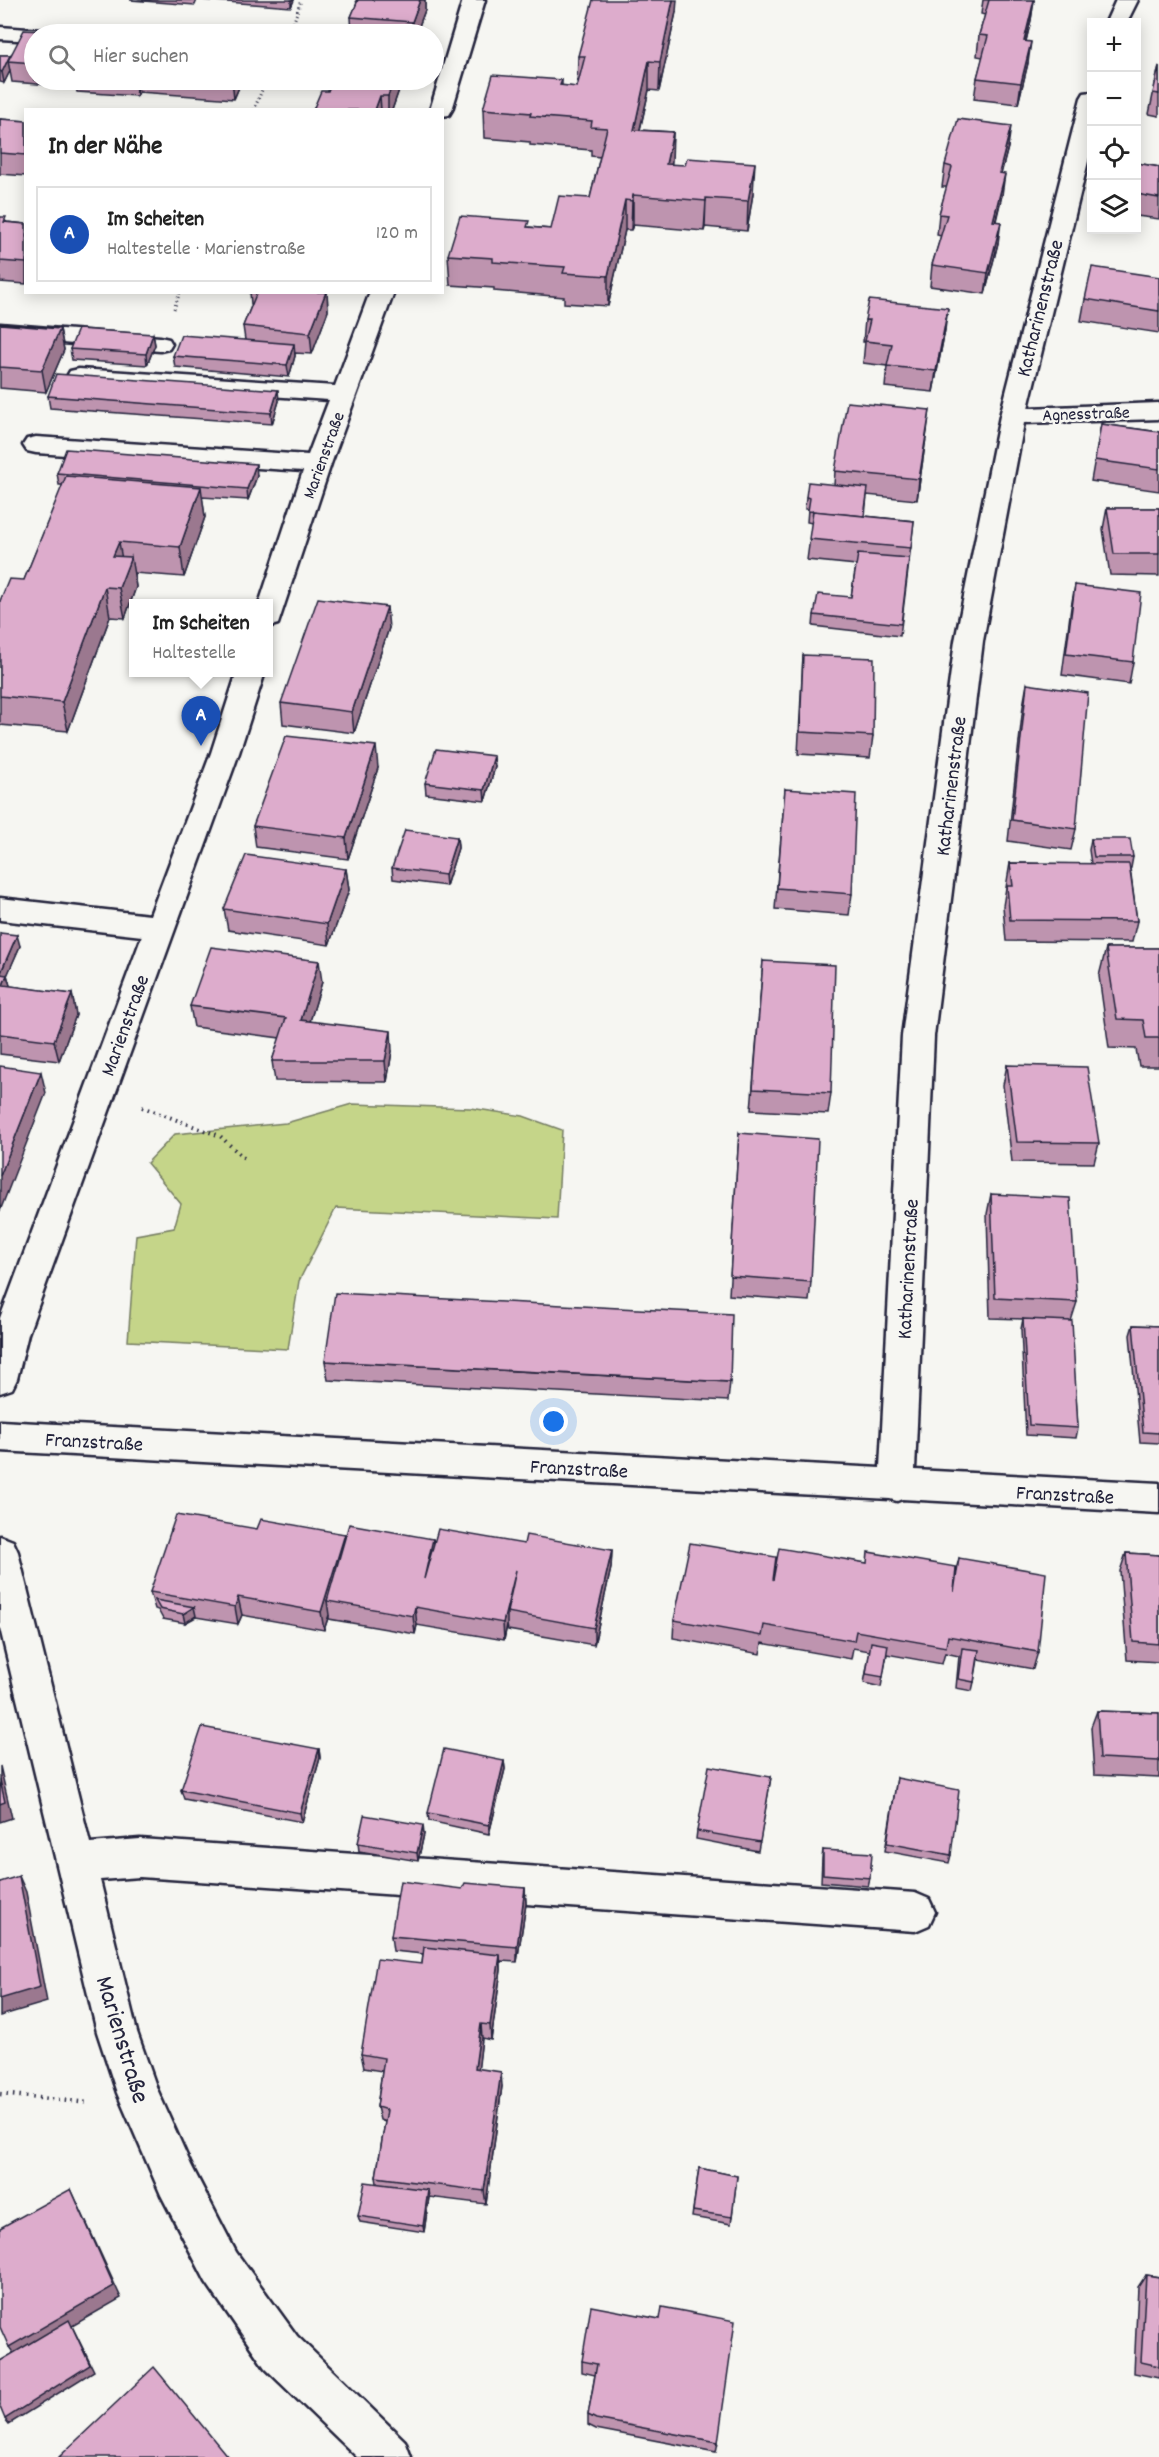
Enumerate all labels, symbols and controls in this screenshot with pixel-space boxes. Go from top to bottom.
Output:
map controls [1087,18,1141,234]
button: + [1087,18,1141,72]
search box [24,24,444,90]
icon: search [45,41,78,74]
text: Hier suchen [93,42,189,73]
button: − [1087,72,1141,126]
button: locate [1087,126,1141,180]
text: In der Nähe [48,129,162,166]
button: layers [1087,180,1141,234]
text: Im Scheiten [107,205,204,236]
text: A [64,220,75,248]
text: 120 m [376,220,418,248]
text: Haltestelle · Marienstraße [107,236,305,264]
street label: Katharinenstraße [1010,237,1073,381]
street label: Agnesstraße [1042,401,1130,430]
street label: Marienstraße [298,409,353,503]
popup [129,599,273,677]
text: Im Scheiten [152,609,250,640]
text: Haltestelle [152,640,236,668]
pin: A [182,696,220,746]
street label: Katharinenstraße [930,715,976,858]
street label: Marienstraße [95,971,159,1081]
street label: Katharinenstraße [891,1198,929,1340]
your location [539,1407,568,1436]
street label: Franzstraße [44,1426,144,1462]
street label: Franzstraße [529,1453,629,1489]
street label: Franzstraße [1015,1479,1115,1515]
street label: Marienstraße [84,1972,158,2108]

